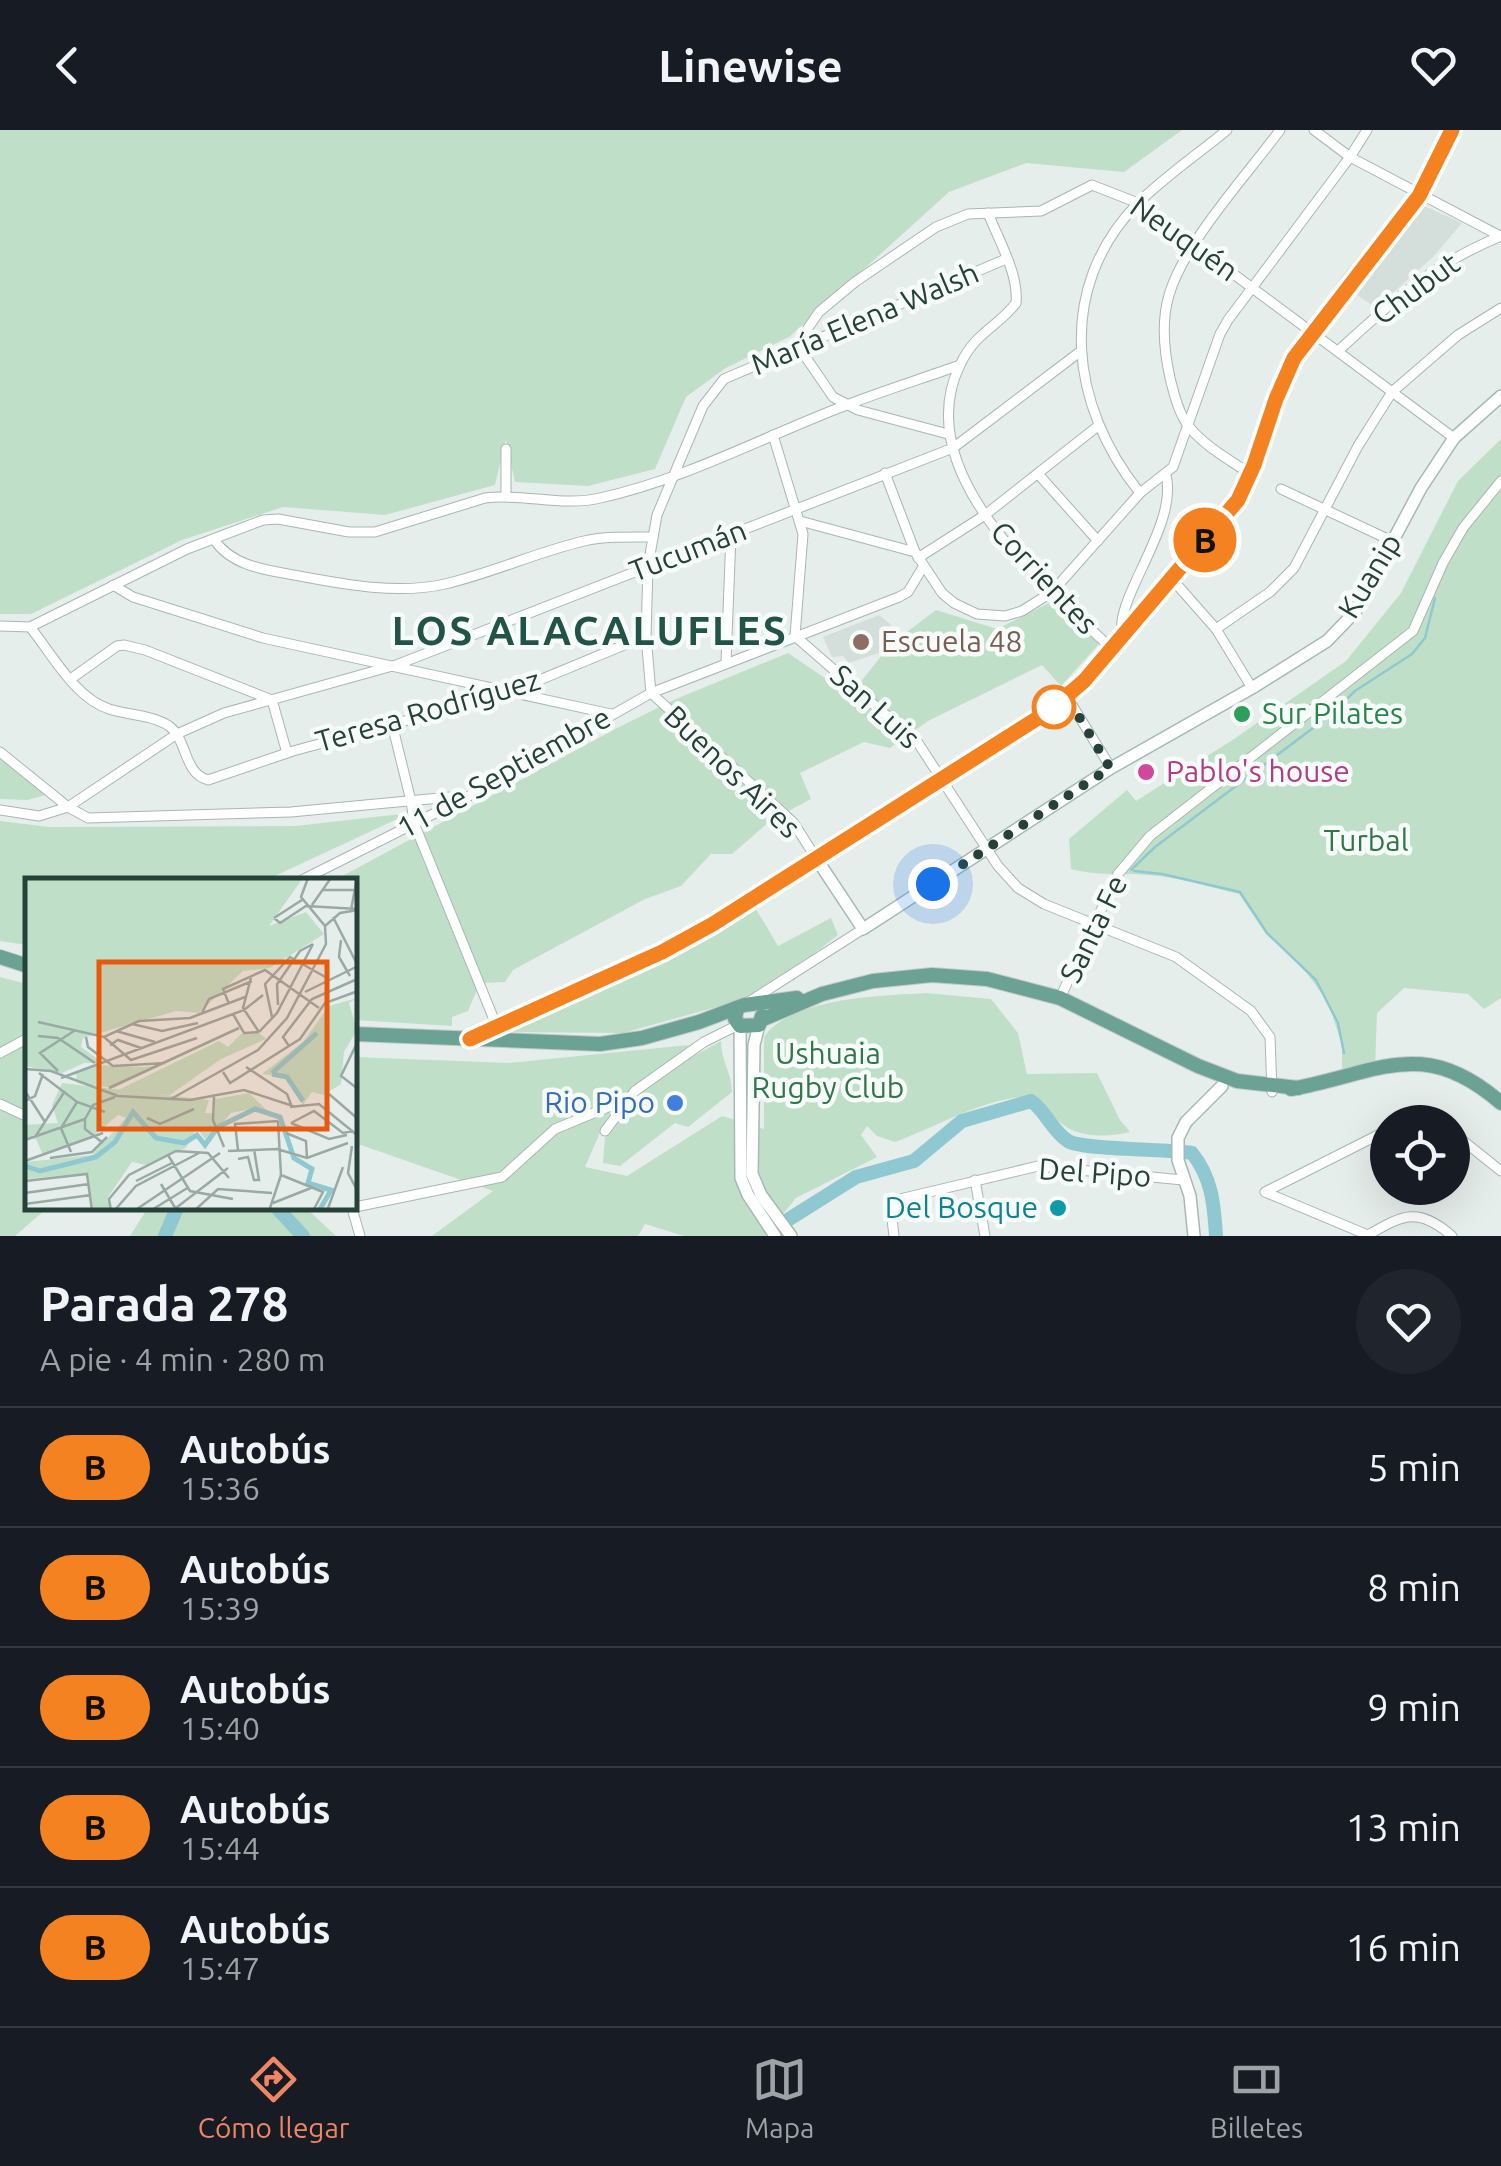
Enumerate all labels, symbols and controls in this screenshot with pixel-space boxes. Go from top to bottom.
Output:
icon: back [40,38,95,93]
icon: heart [1406,38,1461,93]
text: Linewise [658,40,843,91]
street label: Neuquén [1124,189,1245,288]
street label: Chubut [1365,245,1466,331]
street label: María Elena Walsh [746,255,983,381]
line badge: B [1172,508,1238,572]
street label: Tucumán [624,512,751,588]
street label: Corrientes [984,514,1105,640]
text: B [1193,520,1217,560]
street label: Kuanip [1331,527,1408,624]
district label: LOS ALACALUFLES [392,608,788,653]
place label: Escuela 48 [881,624,1023,658]
marker: Escuela 48 [850,631,872,653]
street label: San Luis [824,658,927,755]
street label: Teresa Rodríguez [311,662,544,758]
unlabelled marker [1033,686,1075,728]
place label: Sur Pilates [1262,696,1403,730]
street label: Buenos Aires [658,698,807,844]
street label: 11 de Septiembre [391,699,616,845]
marker: Sur Pilates [1231,703,1253,725]
place label: Pablo's house [1166,754,1350,788]
marker: Pablo's house [1135,761,1157,783]
park label: Turbal [1323,823,1409,857]
your location [908,859,958,909]
street label: Santa Fe [1053,870,1134,988]
inset map [25,878,358,1211]
park label: Ushuaia Rugby Club [752,1036,904,1104]
place label: Rio Pipo [544,1085,655,1119]
marker: Rio Pipo [664,1092,686,1114]
map controls [1370,1105,1470,1205]
button: locate [1370,1105,1470,1205]
street label: Del Pipo [1038,1151,1153,1193]
place label: Del Bosque [885,1190,1038,1224]
marker: Del Bosque [1047,1197,1069,1219]
button: heart [1356,1269,1461,1374]
text: Parada 278 [40,1276,288,1330]
text: A pie · 4 min · 280 m [40,1341,325,1377]
text: Autobús [180,1428,331,1470]
text: 5 min [1367,1446,1461,1488]
text: B [83,1447,107,1487]
text: 15:36 [180,1470,260,1506]
text: Autobús [180,1548,331,1590]
text: 8 min [1367,1566,1461,1608]
text: B [83,1567,107,1607]
text: 15:39 [180,1590,260,1626]
text: Autobús [180,1668,331,1710]
text: 9 min [1367,1686,1461,1728]
text: B [83,1687,107,1727]
text: 15:40 [180,1710,260,1746]
text: Autobús [180,1788,331,1830]
text: 13 min [1346,1806,1461,1848]
text: B [83,1807,107,1847]
text: 15:44 [180,1830,260,1866]
text: Autobús [180,1908,331,1950]
text: 16 min [1346,1926,1461,1968]
text: B [83,1927,107,1967]
text: 15:47 [180,1950,260,1986]
tab: Cómo llegar [198,2052,349,2143]
tab: Mapa [745,2052,814,2143]
tab: Billetes [1210,2052,1303,2143]

